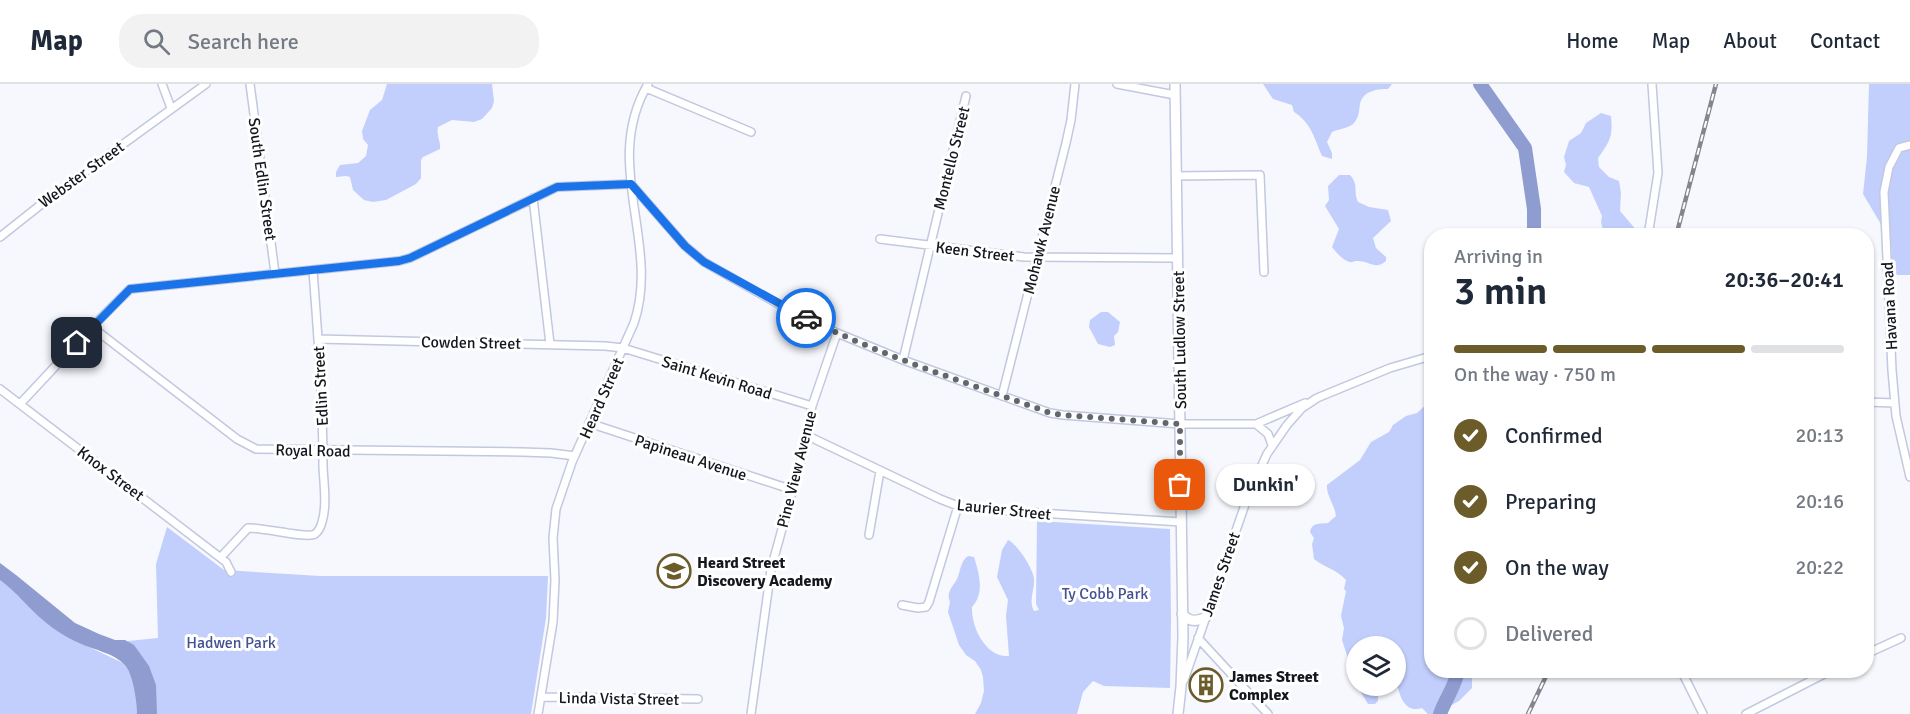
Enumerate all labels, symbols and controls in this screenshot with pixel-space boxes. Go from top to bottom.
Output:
search box [119,14,539,68]
text: Map [30,24,83,58]
icon: search [140,25,173,58]
text: Search here [188,28,299,55]
text: Home [1566,28,1619,54]
text: Map [1652,28,1690,54]
text: About [1723,28,1777,54]
text: Contact [1810,28,1880,54]
street label: Montello Street [929,104,975,212]
street label: South Edlin Street [243,116,281,242]
street label: Webster Street [35,137,129,213]
street label: Mohawk Avenue [1019,184,1065,297]
street label: Keen Street [934,237,1016,267]
text: Arriving in [1454,244,1543,269]
street label: Havana Road [1878,261,1902,351]
text: 20:36–20:41 [1725,266,1844,293]
text: 3 min [1454,267,1547,315]
street label: South Ludlow Street [1169,270,1191,409]
courier [776,288,836,348]
icon: car [790,302,823,335]
pin [51,317,102,368]
icon: home [60,326,93,359]
street label: Cowden Street [421,332,521,354]
street label: Edlin Street [309,345,333,427]
street label: Saint Kevin Road [659,352,774,404]
street label: Heard Street [575,355,629,442]
text: On the way · 750 m [1454,362,1616,387]
street label: Pine View Avenue [773,409,821,530]
icon: check [1454,419,1487,452]
text: Confirmed [1505,422,1603,449]
text: 20:13 [1795,423,1844,448]
street label: Papineau Avenue [632,430,749,486]
street label: Royal Road [275,440,351,462]
street label: Knox Street [73,442,148,506]
pin [1154,459,1205,510]
callout: Dunkin' [1216,464,1315,506]
icon: bag [1163,468,1196,501]
text: Dunkin' [1232,472,1299,497]
icon: check [1454,485,1487,518]
text: Preparing [1505,488,1597,515]
text: 20:16 [1795,489,1844,514]
street label: Laurier Street [956,495,1052,525]
street label: James Street [1197,529,1245,619]
icon: check [1454,551,1487,584]
school or university icon: Heard Street Discovery Academy [656,553,692,589]
place label: Heard Street Discovery Academy [697,553,832,591]
text: On the way [1505,554,1609,581]
text: 20:22 [1795,555,1844,580]
park label: Ty Cobb Park [1062,584,1148,604]
text: Delivered [1505,620,1593,647]
park label: Hadwen Park [186,633,276,653]
map controls [1346,636,1406,696]
button: layers [1346,636,1406,696]
building icon: James Street Complex [1188,667,1224,703]
place label: James Street Complex [1229,667,1319,705]
street label: Linda Vista Street [558,688,680,710]

